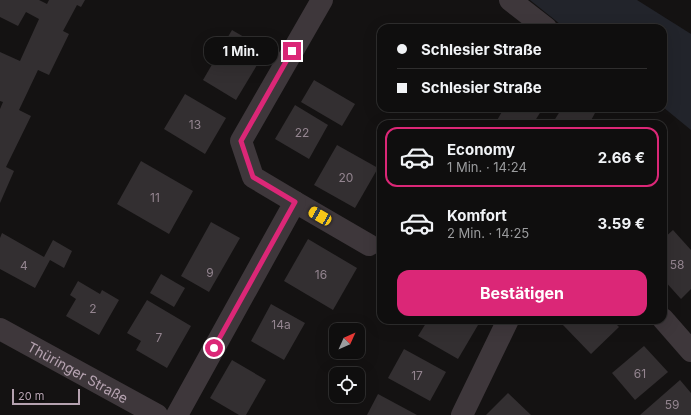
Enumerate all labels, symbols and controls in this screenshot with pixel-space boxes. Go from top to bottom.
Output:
callout: 1 Min. [204,37,278,65]
text: Schlesier Straße [421,40,542,59]
route end [283,42,301,60]
text: 1 Min. [223,43,259,59]
text: Schlesier Straße [421,78,542,97]
house number: 13 [189,117,201,132]
house number: 22 [295,125,309,140]
icon: car [399,139,435,175]
text: Economy [447,140,515,159]
text: 2.66 € [598,148,645,167]
text: 1 Min. · 14:24 [447,159,527,175]
house number: 20 [339,170,353,185]
house number: 11 [150,190,160,205]
car [307,205,333,227]
icon: car [399,205,435,241]
text: Komfort [447,206,507,225]
text: 3.59 € [598,214,645,233]
text: 2 Min. · 14:25 [447,225,529,241]
house number: 58 [670,257,684,272]
house number: 4 [20,258,28,273]
house number: 9 [206,265,214,280]
house number: 16 [315,267,327,282]
button: Bestätigen [397,270,647,316]
house number: 2 [89,301,97,316]
house number: 14a [271,317,291,332]
north arrow [329,323,365,359]
map controls [329,323,365,403]
house number: 7 [156,330,163,345]
street label: Thüringer Straße [25,337,131,406]
route start [205,339,223,357]
house number: 61 [634,366,646,381]
button: locate [329,367,365,403]
house number: 17 [411,368,423,383]
scale bar [12,387,80,406]
text: 20 m [18,389,44,403]
house number: 59 [665,397,679,412]

